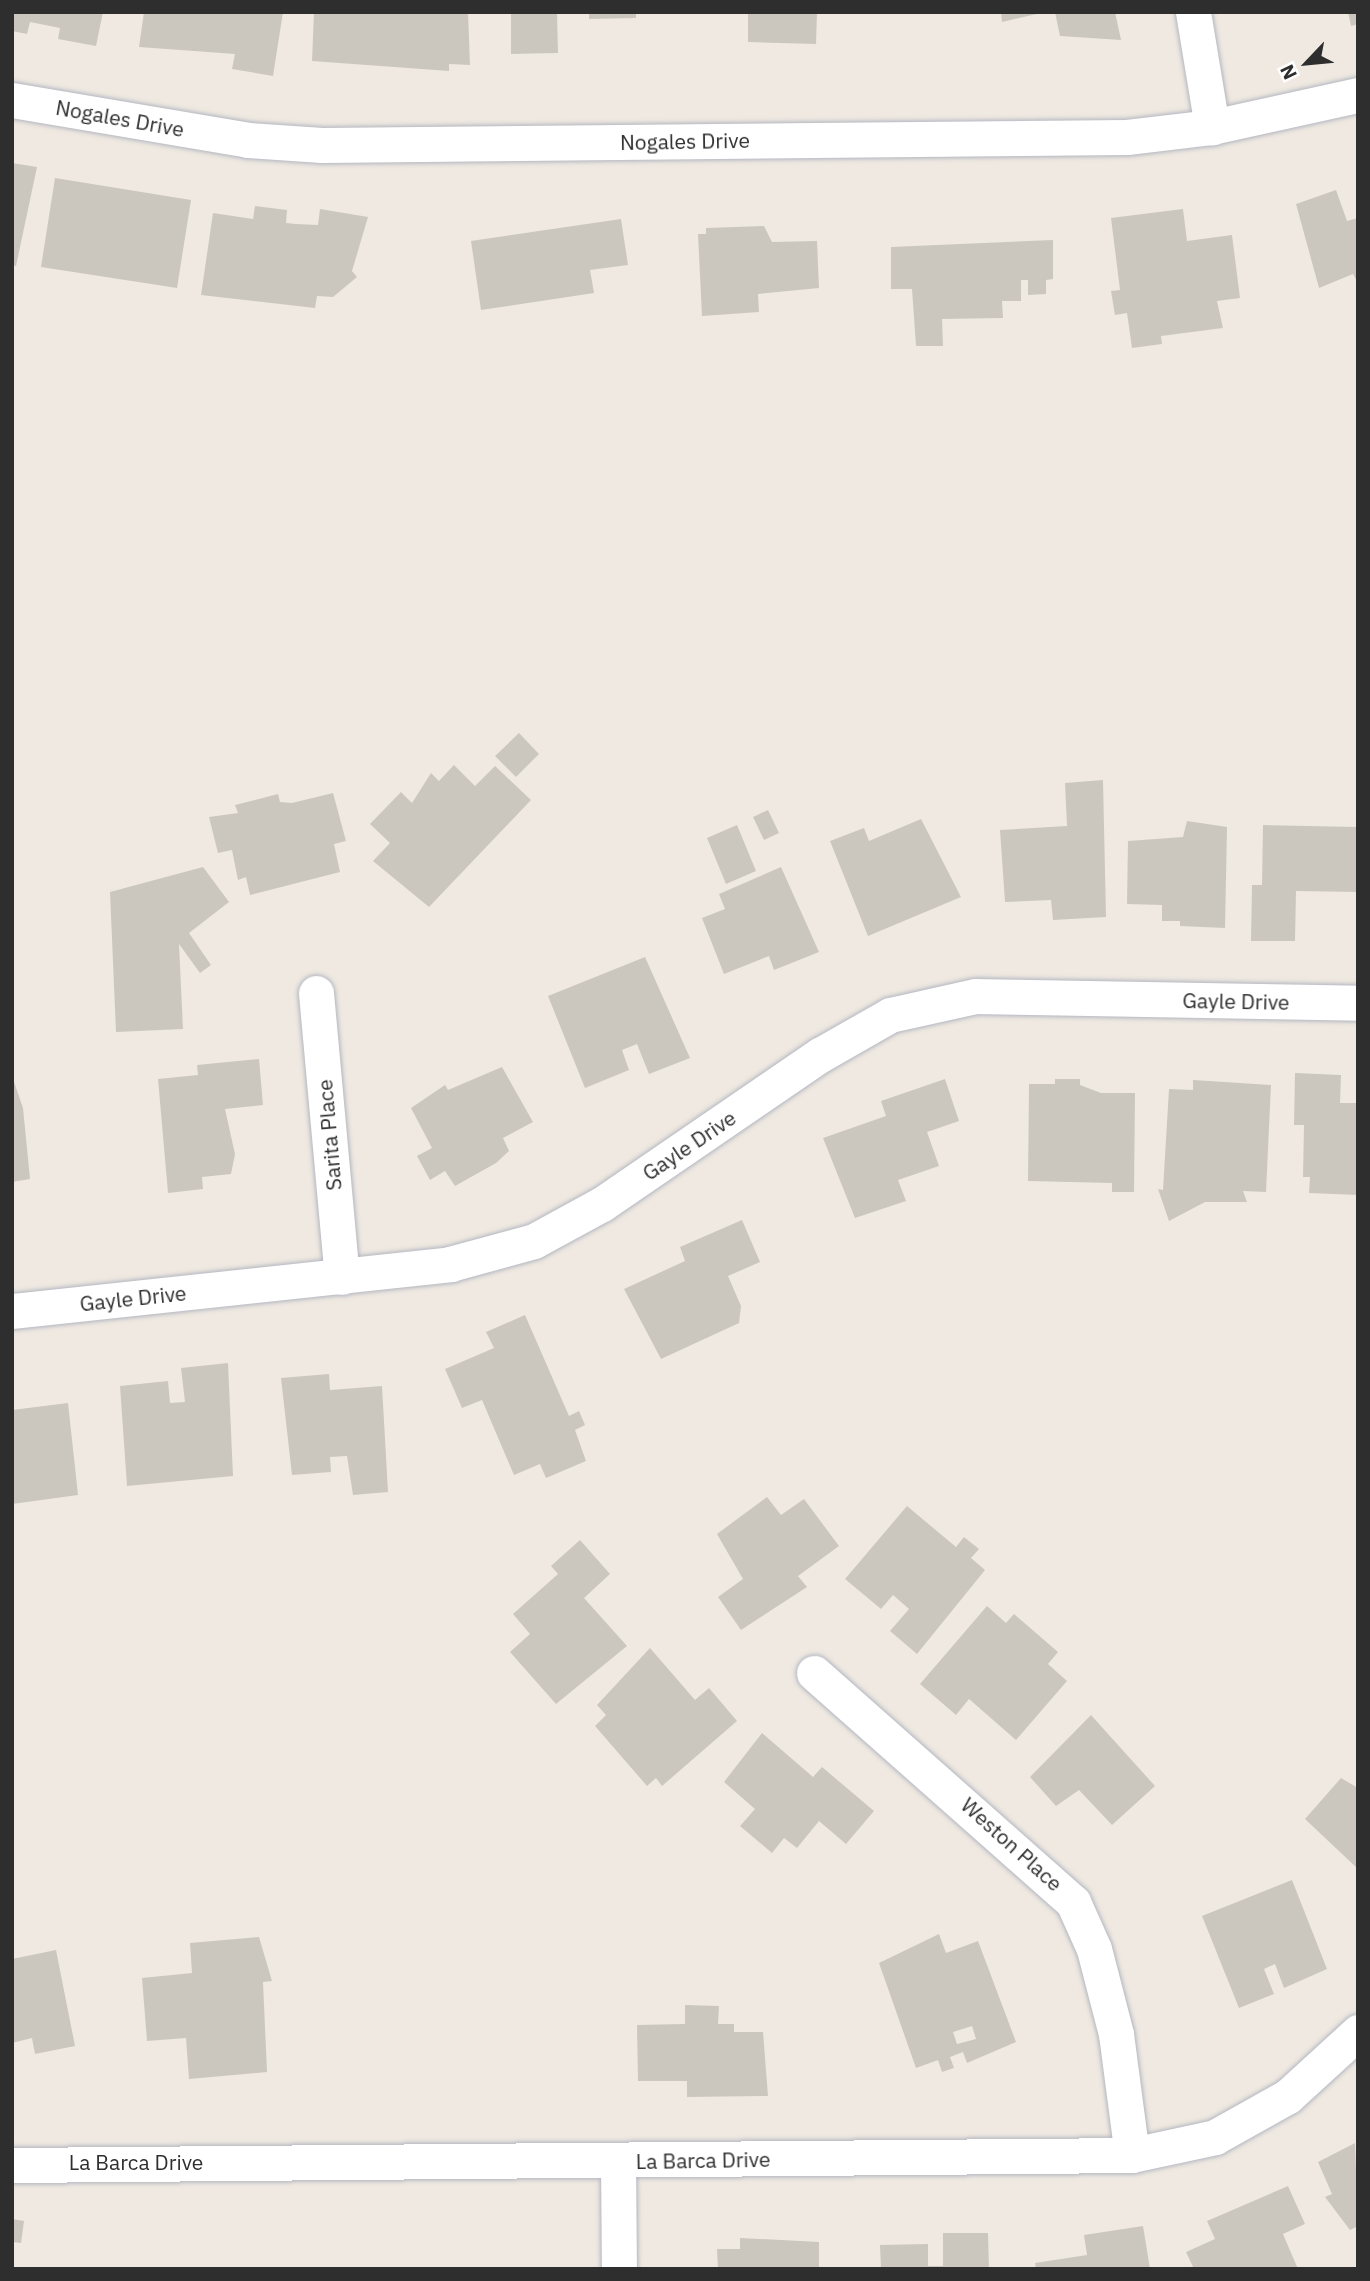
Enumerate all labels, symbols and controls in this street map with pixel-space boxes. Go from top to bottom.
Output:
north arrow [1272,28,1342,98]
text: N [1274,61,1302,84]
street label: Nogales Drive [54,94,186,142]
street label: Nogales Drive [620,127,750,155]
street label: Gayle Drive [1182,987,1290,1015]
street label: Sarita Place [312,1078,346,1192]
street label: Gayle Drive [638,1105,740,1185]
street label: Gayle Drive [78,1280,188,1316]
street label: Weston Place [956,1792,1068,1896]
street label: La Barca Drive [635,2146,771,2174]
street label: La Barca Drive [69,2149,203,2175]

